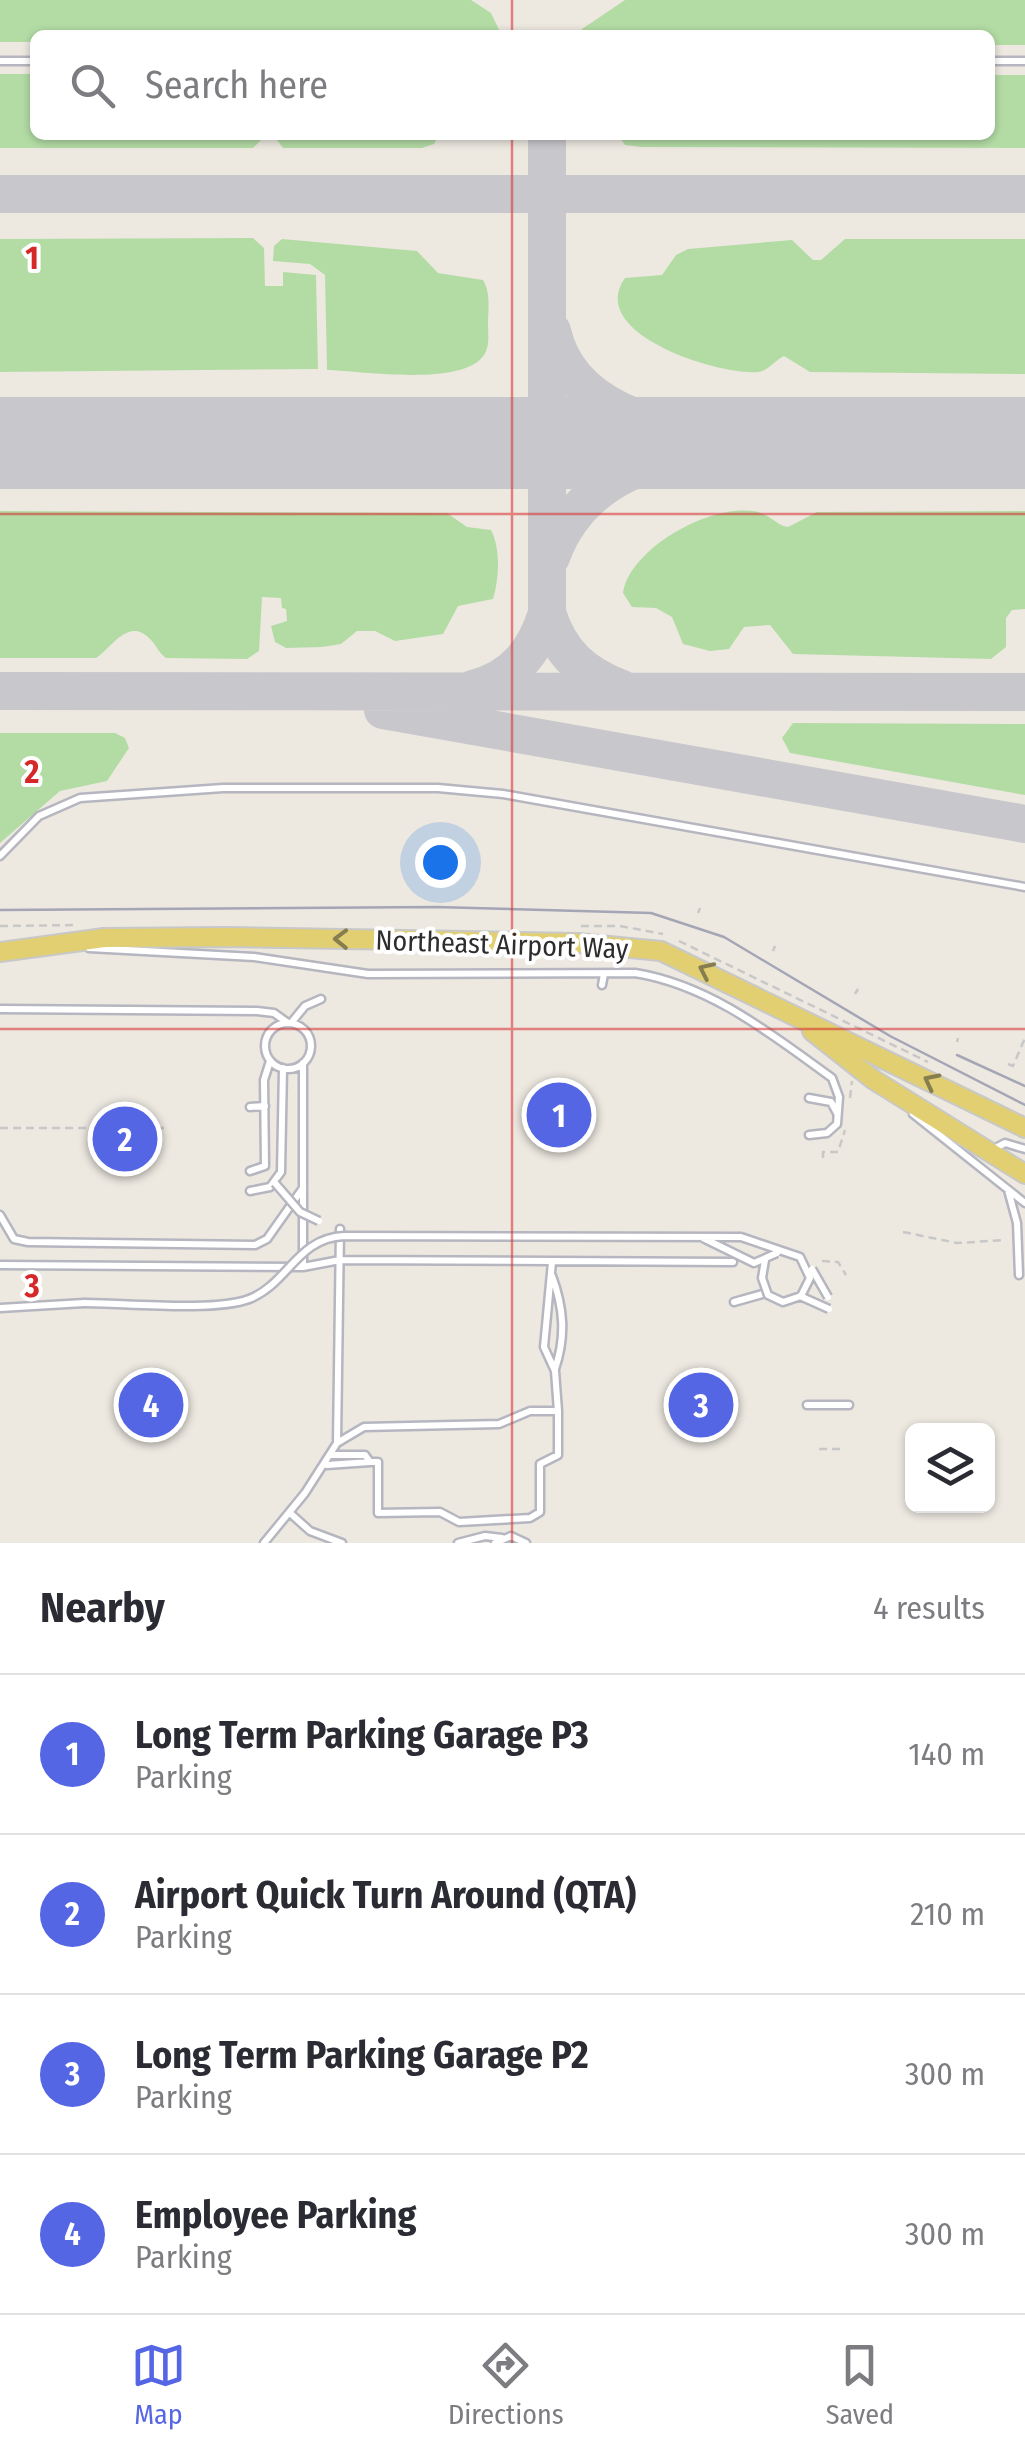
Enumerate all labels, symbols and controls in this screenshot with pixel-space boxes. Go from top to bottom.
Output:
search box [30,30,995,140]
icon: search [65,58,120,113]
text: Search here [145,62,328,108]
text: 1 [25,239,39,277]
text: 2 [24,753,40,791]
your location [415,837,466,888]
street label: Northeast Airport Way [375,924,629,965]
one-way arrow [332,928,348,950]
one-way arrow [698,962,716,982]
one-way arrow [924,1074,942,1093]
pin: 1 [526,1078,592,1152]
pin: 2 [92,1102,158,1176]
text: 3 [23,1267,40,1305]
pin: 4 [118,1368,184,1442]
pin: 3 [668,1368,734,1442]
map controls [905,1423,995,1513]
button: layers [905,1423,995,1513]
text: Nearby [40,1583,165,1633]
text: 4 results [873,1589,985,1627]
text: Long Term Parking Garage P3 [135,1712,589,1758]
text: 1 [66,1735,79,1773]
text: 140 m [908,1735,985,1773]
text: Parking [135,1758,232,1796]
text: Airport Quick Turn Around (QTA) [135,1872,636,1918]
text: 2 [65,1895,80,1933]
text: 210 m [910,1895,985,1933]
text: Parking [135,1918,232,1956]
text: Long Term Parking Garage P2 [135,2032,589,2078]
text: 3 [65,2055,80,2093]
text: 300 m [905,2055,985,2093]
text: Parking [135,2078,232,2116]
text: Employee Parking [135,2192,416,2238]
text: 4 [64,2215,81,2253]
text: 300 m [905,2215,985,2253]
text: Parking [135,2238,232,2276]
tab: Map [131,2338,186,2431]
tab: Directions [448,2338,564,2431]
tab: Saved [826,2338,894,2431]

